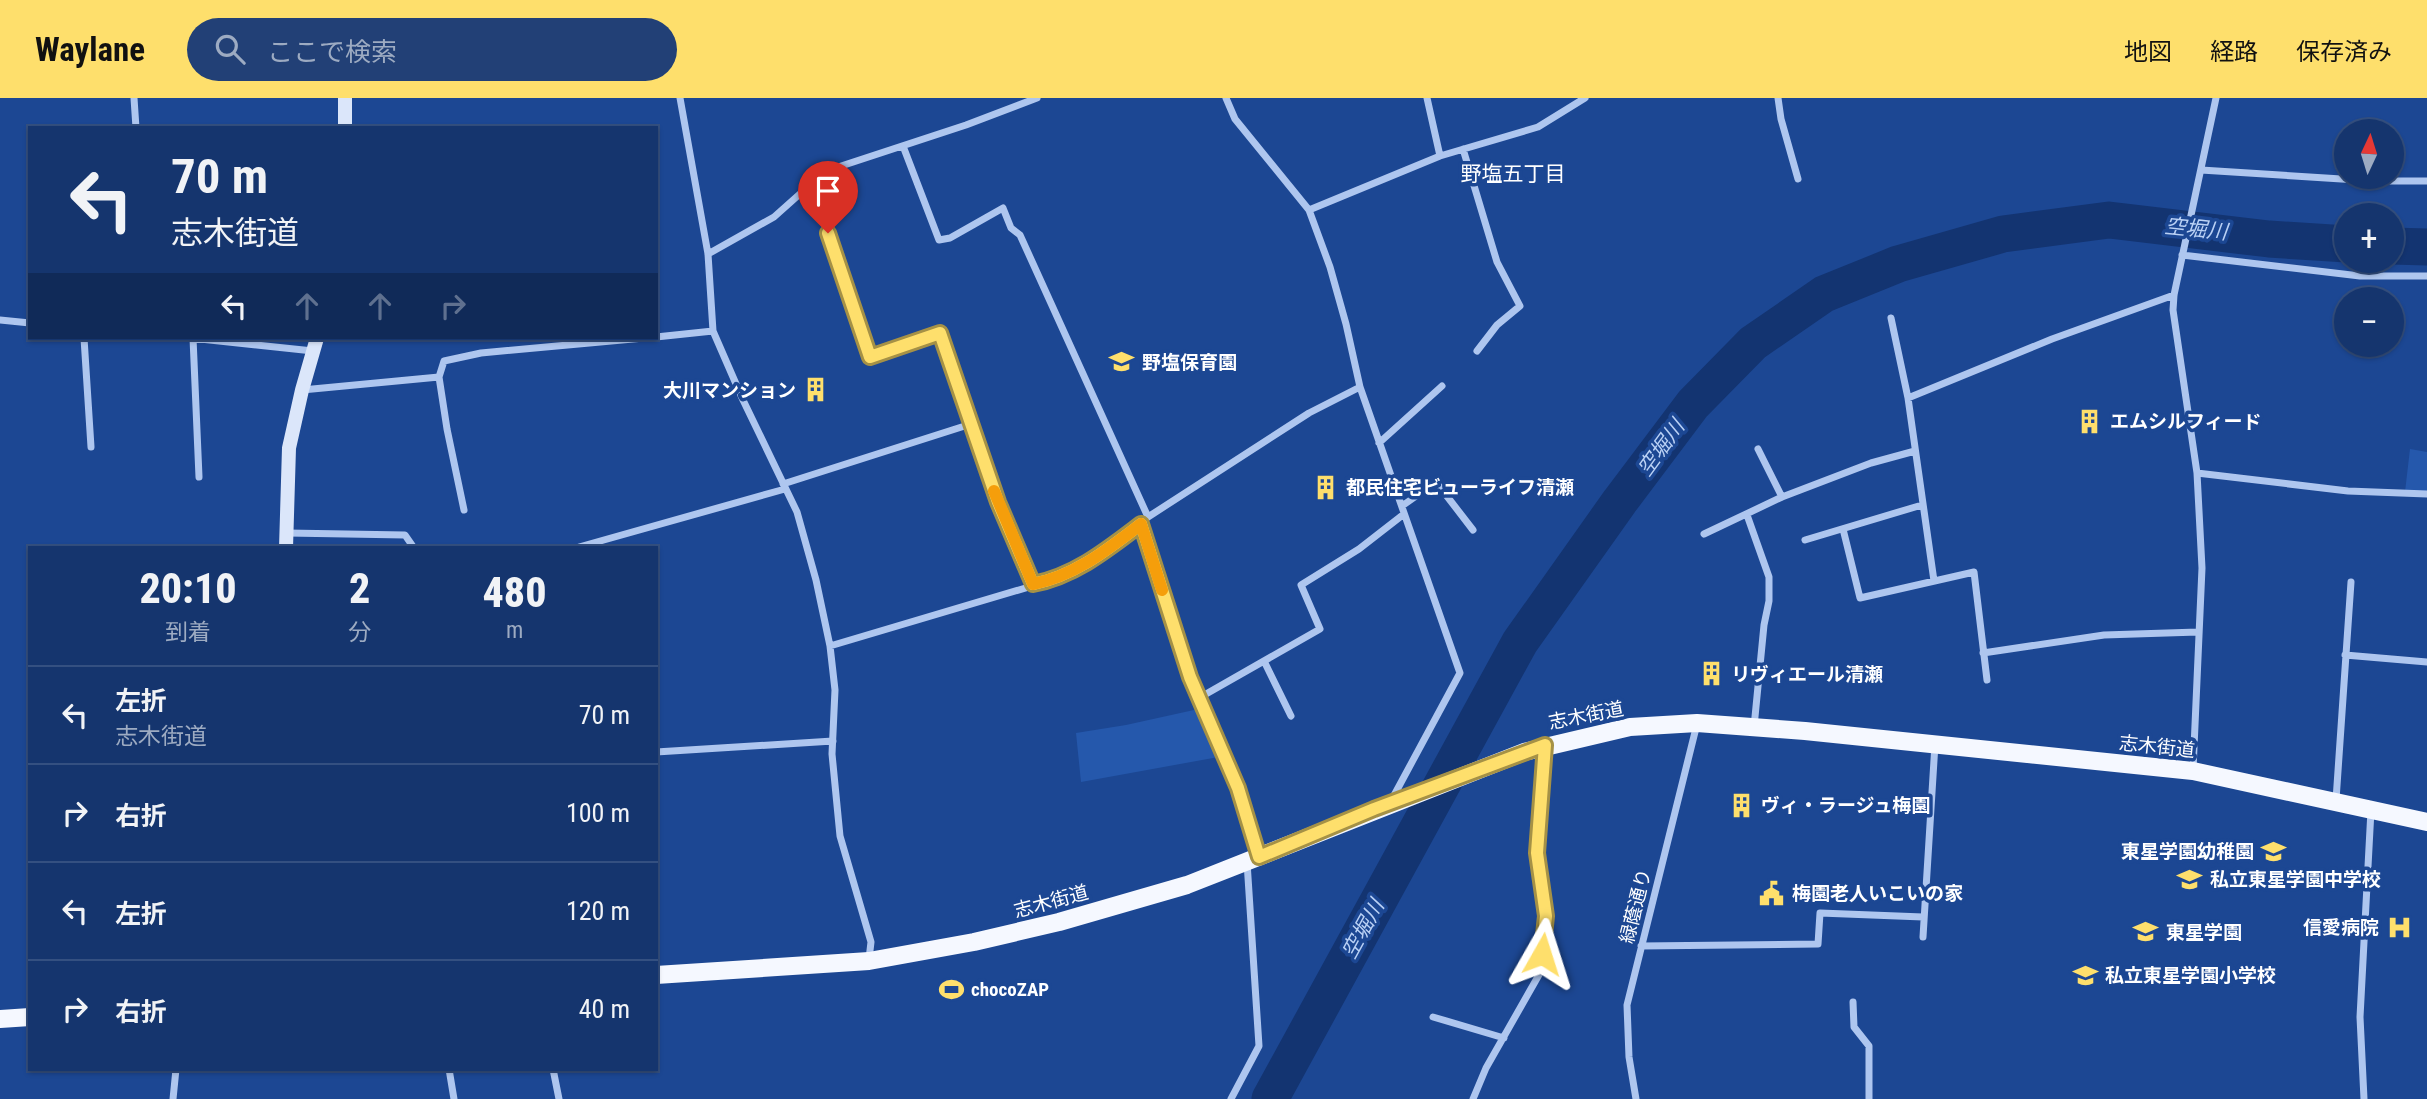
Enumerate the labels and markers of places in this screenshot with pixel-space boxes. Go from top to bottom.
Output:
pin [798,161,858,233]
school or university icon: 野塩保育園 [1108,348,1136,376]
place label: 野塩保育園 [1142,351,1237,374]
building icon: 大川マンション [802,376,830,404]
place label: 大川マンション [663,379,796,402]
building icon: エムシルフィード [2076,407,2104,435]
place label: エムシルフィード [2110,410,2262,433]
building icon: 都民住宅ビューライフ清瀬 [1312,473,1340,501]
place label: 都民住宅ビューライフ清瀬 [1346,476,1574,499]
building icon: リヴィエール清瀬 [1697,660,1725,688]
place label: リヴィエール清瀬 [1731,663,1883,686]
building icon: ヴィ・ラージュ梅園 [1727,791,1755,819]
place label: ヴィ・ラージュ梅園 [1761,794,1930,817]
school or university icon: 東星学園幼稚園 [2260,837,2288,865]
place label: 東星学園幼稚園 [2121,840,2254,863]
school or university icon: 私立東星学園中学校 [2176,865,2204,893]
place label: 私立東星学園中学校 [2210,868,2381,891]
public building icon: 梅園老人いこいの家 [1758,879,1786,907]
place label: 梅園老人いこいの家 [1792,882,1963,905]
hospital icon: 信愛病院 [2385,913,2413,941]
place label: 信愛病院 [2303,916,2379,939]
school or university icon: 東星学園 [2132,918,2160,946]
place label: 東星学園 [2166,921,2242,944]
school or university icon: 私立東星学園小学校 [2071,961,2099,989]
place label: 私立東星学園小学校 [2105,964,2276,987]
sports icon: chocoZAP [937,975,965,1003]
place label: chocoZAP [971,978,1049,1001]

